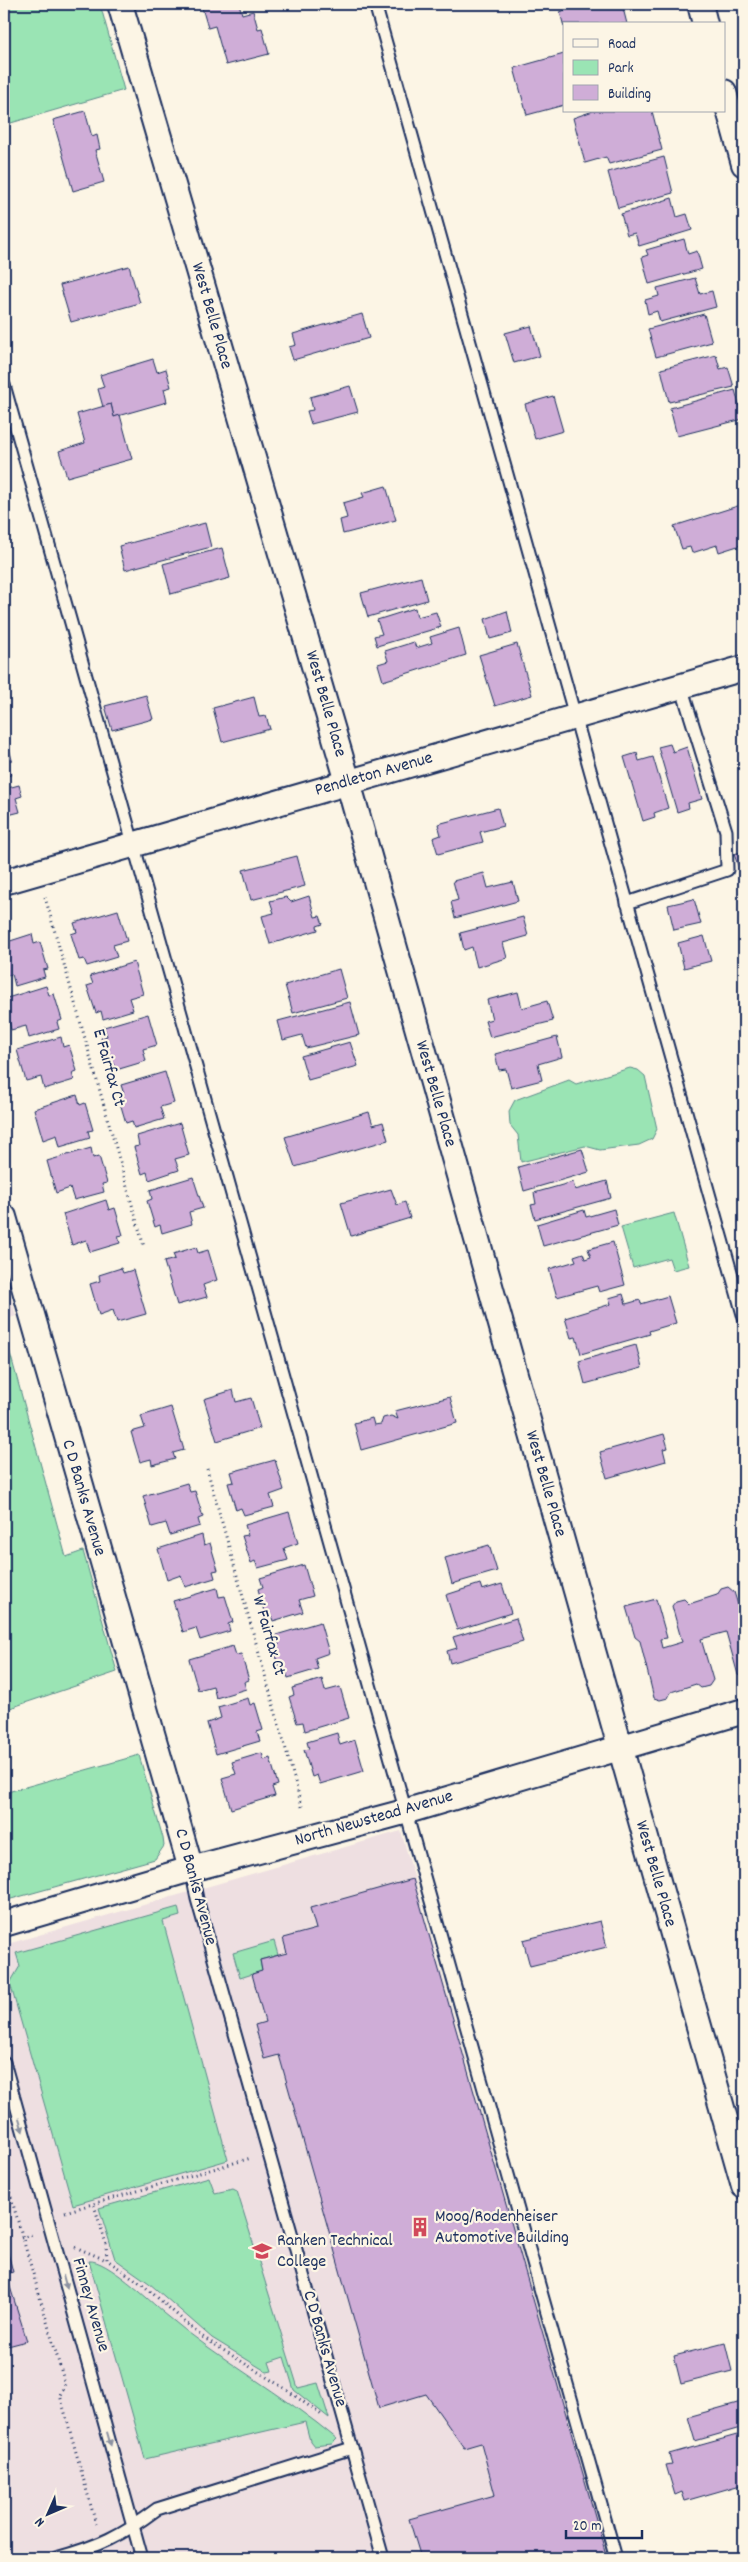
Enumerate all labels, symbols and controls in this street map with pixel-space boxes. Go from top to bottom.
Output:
legend [563,22,726,112]
text: Road [608,34,636,56]
text: Park [608,58,634,80]
text: Building [608,84,651,106]
street label: West Belle Place [184,260,238,372]
street label: West Belle Place [298,648,352,760]
street label: Pendleton Avenue [312,746,436,804]
street label: E Fairfax Ct [85,1026,131,1110]
street label: West Belle Place [408,1038,462,1150]
street label: West Belle Place [518,1428,572,1540]
street label: C D Banks Avenue [54,1437,112,1559]
street label: W Fairfax Ct [245,1593,291,1679]
street label: North Newstead Avenue [292,1784,456,1854]
street label: West Belle Place [628,1818,682,1930]
street label: C D Banks Avenue [167,1826,223,1948]
one-way arrow [18,2118,26,2133]
place label: Moog/Rodenheiser Automotive Building [435,2205,569,2251]
building icon: Moog/Rodenheiser Automotive Building [409,2216,431,2238]
place label: Ranken Technical College [277,2229,393,2275]
school or university icon: Ranken Technical College [251,2240,273,2262]
street label: Finney Avenue [65,2255,115,2355]
one-way arrow [61,2274,69,2290]
street label: C D Banks Avenue [295,2288,353,2410]
one-way arrow [105,2431,113,2446]
north arrow [22,2490,72,2540]
scale bar [566,2507,642,2539]
text: N [31,2512,50,2531]
text: 20 m [573,2516,601,2538]

